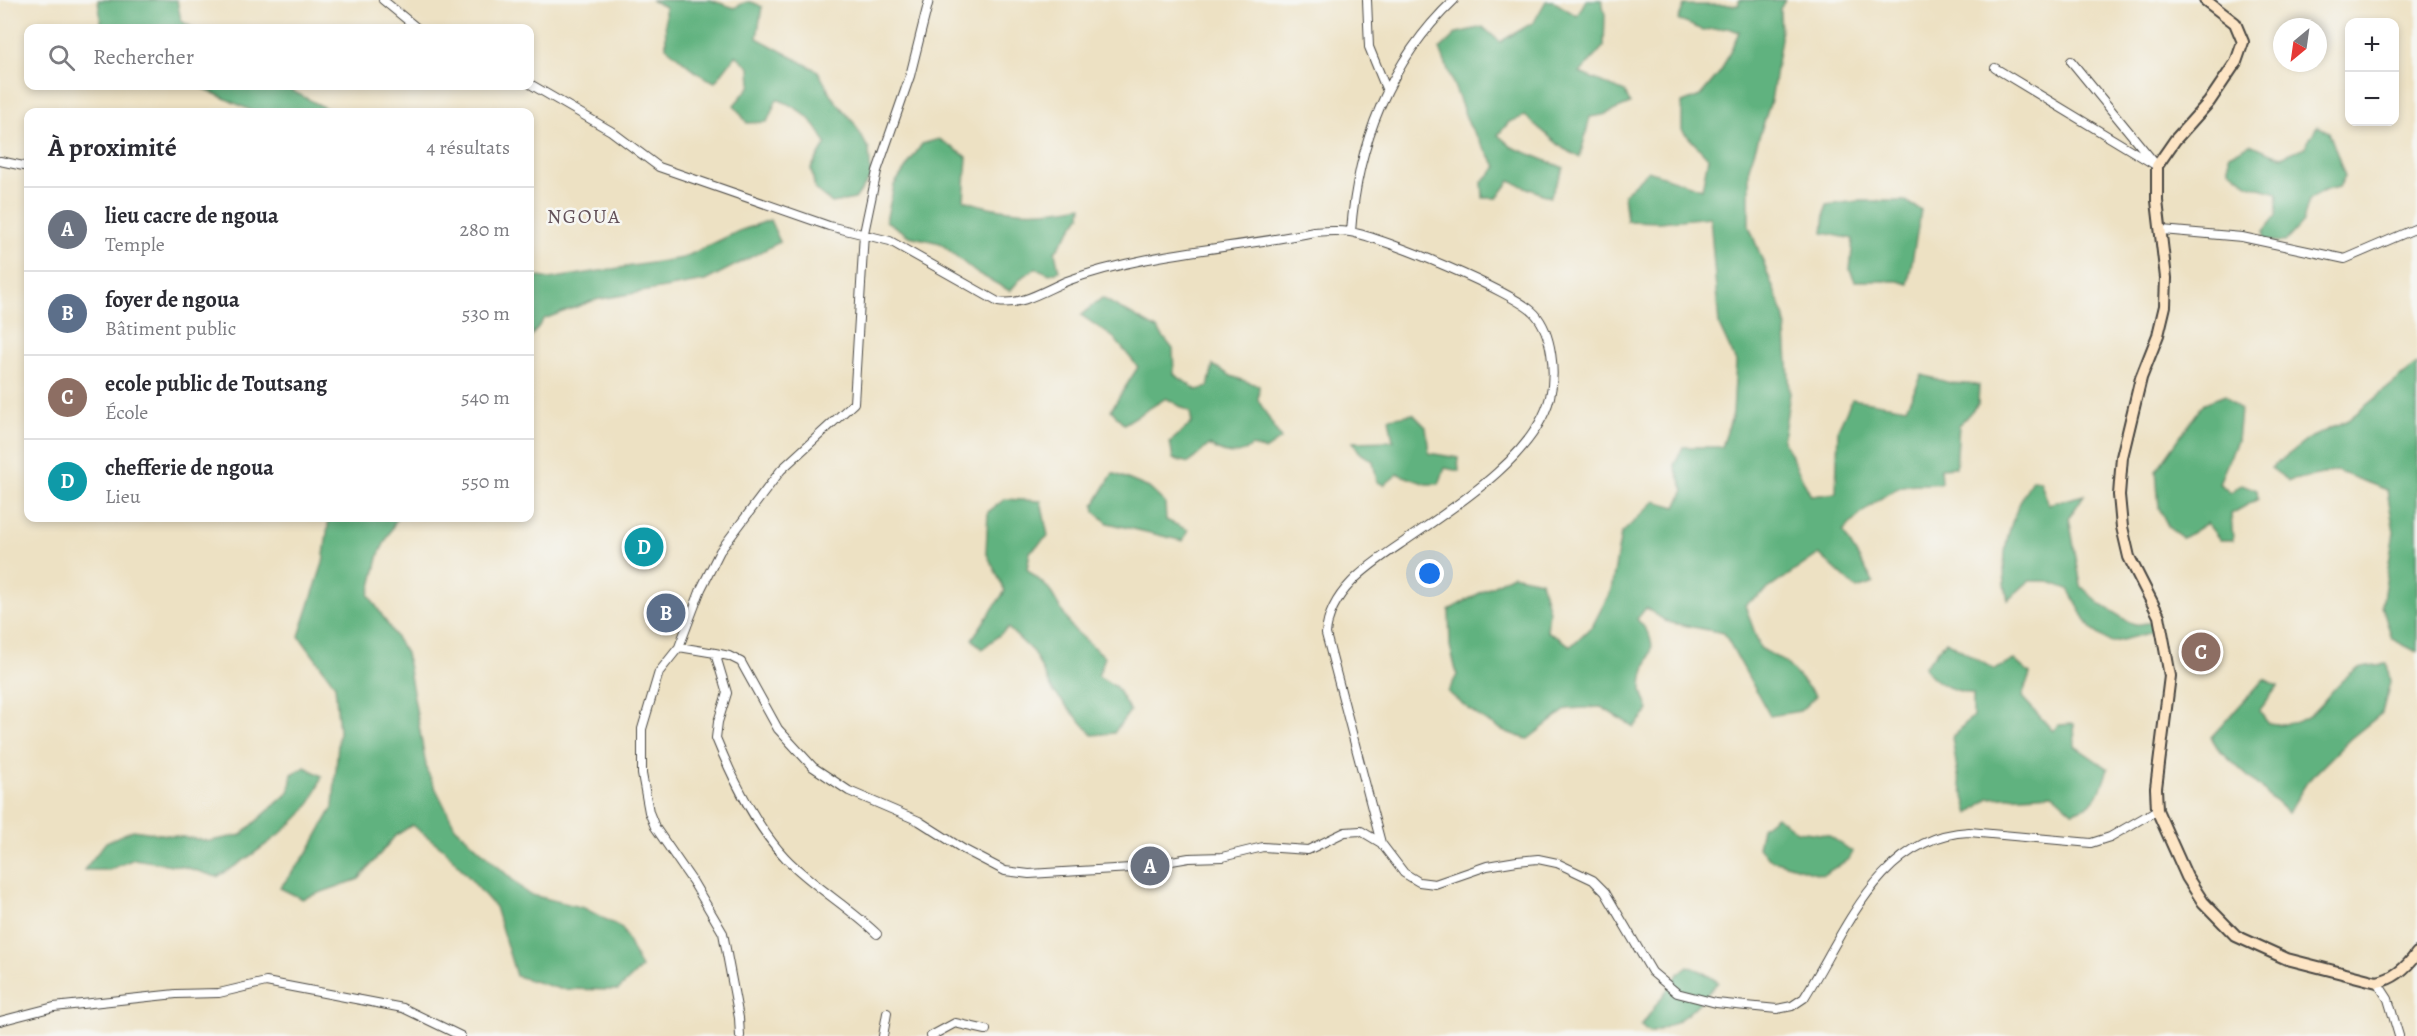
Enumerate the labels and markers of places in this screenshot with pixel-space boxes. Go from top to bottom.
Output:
pin: D [624,524,664,570]
pin: B [646,590,686,636]
pin: C [2182,630,2220,674]
pin: A [1130,844,1170,888]

